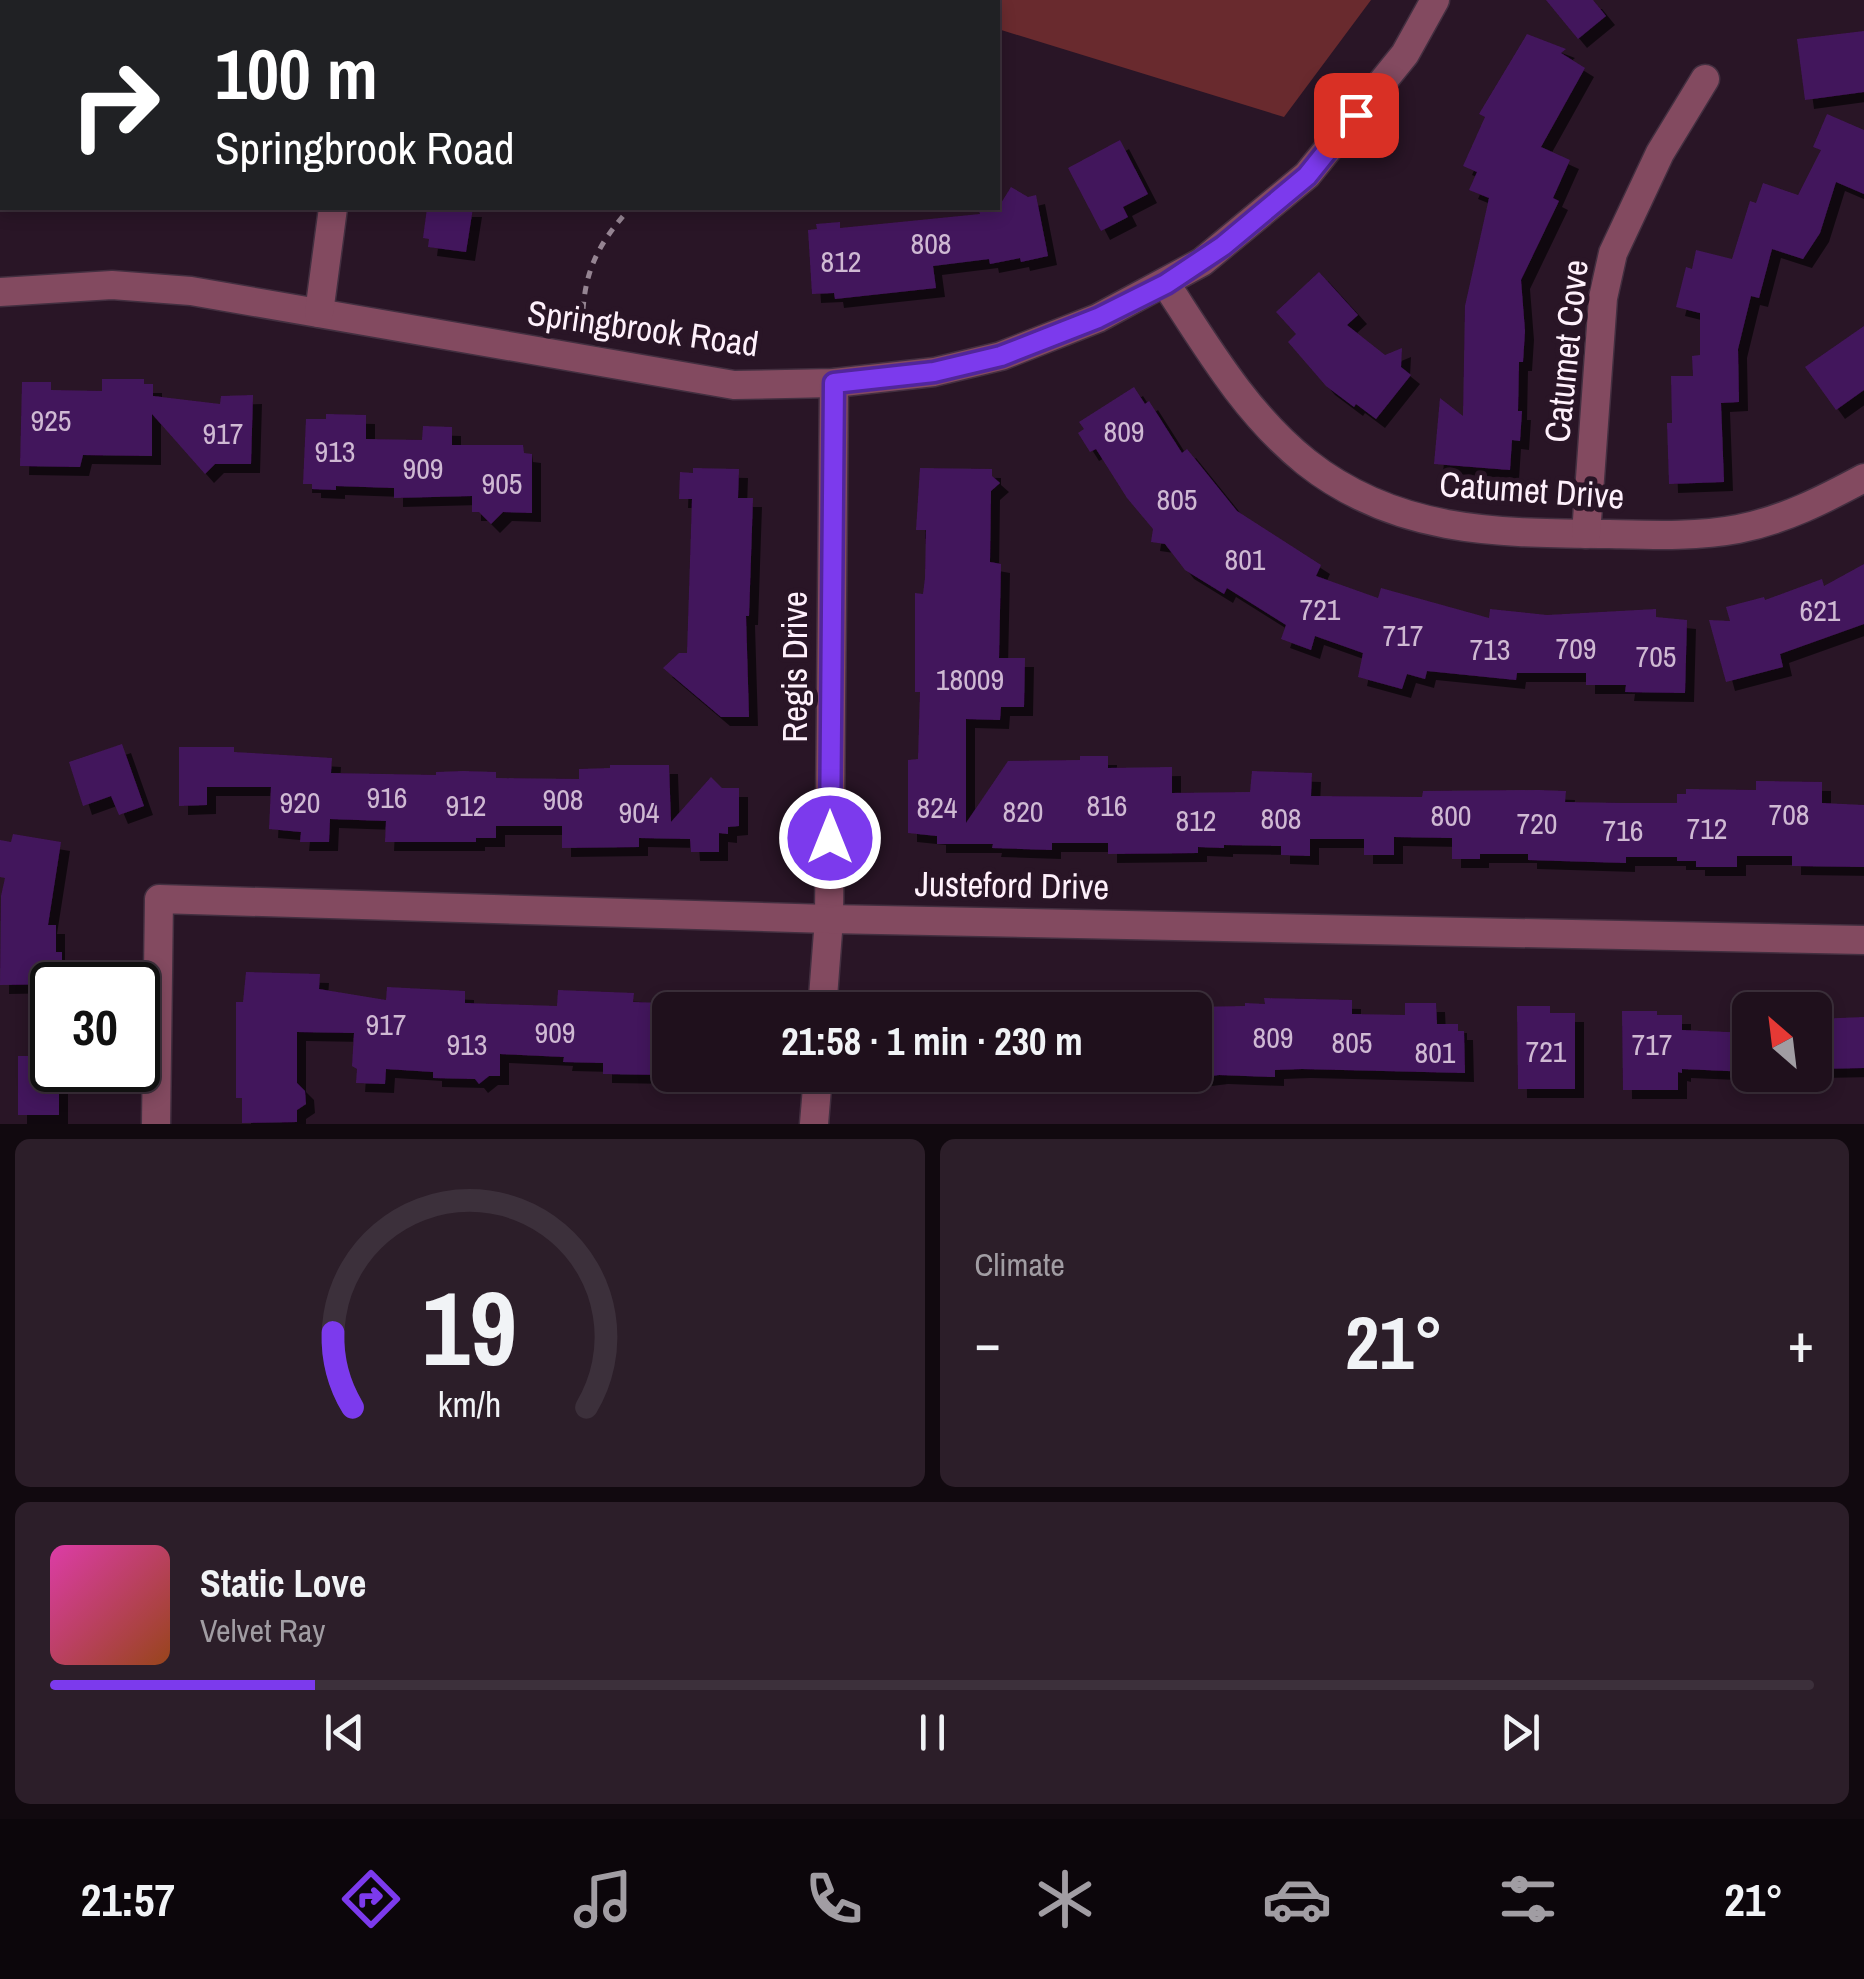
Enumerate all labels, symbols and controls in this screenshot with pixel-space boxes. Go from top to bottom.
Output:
text: 100 m [215,27,378,121]
icon: right [50,40,180,170]
pin [1314,73,1399,158]
icon: arrive [1329,88,1384,143]
text: Springbrook Road [215,117,514,178]
house number: 808 [910,223,952,263]
house number: 812 [820,241,862,281]
street label: Catumet Cove [1533,257,1599,445]
street label: Springbrook Road [524,289,762,367]
house number: 925 [30,400,72,440]
house number: 809 [1103,411,1145,451]
house number: 917 [202,413,244,453]
house number: 913 [314,431,356,471]
house number: 909 [402,448,444,488]
street label: Catumet Drive [1438,460,1626,520]
house number: 905 [481,463,523,503]
house number: 805 [1156,479,1198,519]
house number: 801 [1224,539,1266,579]
house number: 721 [1299,589,1341,629]
house number: 621 [1799,590,1841,630]
street label: Regis Drive [771,591,818,743]
house number: 717 [1382,615,1424,655]
house number: 709 [1555,628,1597,668]
house number: 713 [1469,629,1511,669]
house number: 705 [1635,636,1677,676]
house number: 18009 [936,659,1004,699]
house number: 916 [366,777,408,817]
house number: 908 [542,779,584,819]
house number: 920 [279,782,321,822]
house number: 912 [445,785,487,825]
house number: 816 [1086,785,1128,825]
position arrow [778,786,882,890]
house number: 824 [916,787,958,827]
house number: 820 [1002,791,1044,831]
house number: 904 [618,792,660,832]
house number: 708 [1768,794,1810,834]
house number: 800 [1430,795,1472,835]
house number: 808 [1260,798,1302,838]
house number: 812 [1175,800,1217,840]
house number: 720 [1516,803,1558,843]
house number: 712 [1686,808,1728,848]
house number: 716 [1602,810,1644,850]
street label: Justeford Drive [914,860,1110,910]
speed limit sign: 30 [30,962,160,1092]
north arrow [1732,992,1832,1092]
map controls [1732,992,1832,1092]
house number: 917 [365,1004,407,1044]
house number: 909 [534,1012,576,1052]
text: 21:58 · 1 min · 230 m [781,1016,1083,1067]
house number: 809 [1252,1017,1294,1057]
house number: 805 [1331,1022,1373,1062]
house number: 913 [446,1024,488,1064]
house number: 717 [1631,1024,1673,1064]
house number: 721 [1525,1031,1567,1071]
house number: 801 [1414,1032,1456,1072]
text: Climate [975,1243,1065,1286]
text: 19 [422,1257,517,1397]
text: 21° [1345,1291,1443,1392]
text: − [975,1305,1001,1379]
text: + [1788,1305,1814,1379]
text: km/h [438,1380,502,1428]
text: Static Love [200,1558,366,1609]
text: Velvet Ray [200,1609,325,1652]
icon: previous [317,1705,372,1760]
icon: pause [905,1705,960,1760]
icon: next [1493,1705,1548,1760]
icon: directions [336,1864,406,1934]
icon: music [568,1864,638,1934]
icon: phone [799,1864,869,1934]
icon: climate [1030,1864,1100,1934]
icon: car [1262,1864,1332,1934]
icon: filters [1493,1864,1563,1934]
text: 21:57 [81,1869,175,1930]
text: 21° [1724,1869,1783,1930]

